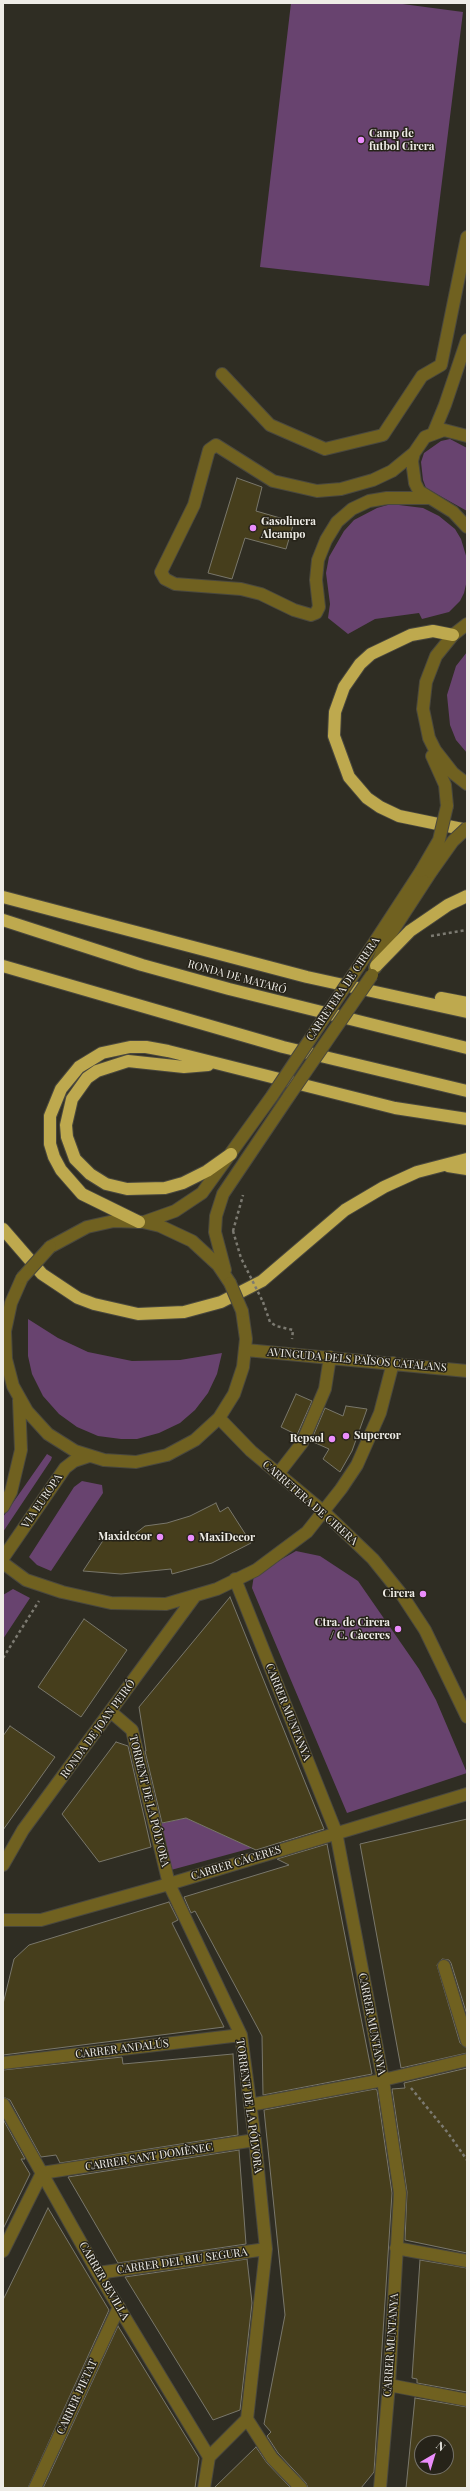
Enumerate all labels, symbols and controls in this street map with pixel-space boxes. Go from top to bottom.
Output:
place label: Camp de futbol Cirera [369,127,434,153]
marker: Camp de futbol Cirera [356,135,366,145]
place label: Gasolinera Alcampo [261,515,316,541]
marker: Gasolinera Alcampo [248,523,258,533]
street label: CARRETERA DE CIRERA [303,935,383,1043]
street label: RONDA DE MATARÓ [186,957,288,997]
street label: AVINGUDA DELS PAÏSOS CATALANS [267,1346,447,1374]
place label: Supercor [354,1429,401,1443]
marker: Supercor [341,1431,351,1441]
place label: Repsol [290,1432,324,1446]
marker: Repsol [327,1434,337,1444]
street label: CARRETERA DE CIRERA [260,1458,360,1548]
street label: VIA EUROPA [19,1471,65,1531]
place label: Maxidecor [98,1530,152,1544]
place label: MaxiDecor [199,1531,255,1545]
marker: Maxidecor [155,1532,165,1542]
marker: MaxiDecor [186,1533,196,1543]
place label: Cirera [382,1587,415,1601]
marker: Cirera [418,1589,428,1599]
place label: Ctra. de Cirera / C. Càceres [315,1616,390,1642]
marker: Ctra. de Cirera / C. Càceres [393,1624,403,1634]
street label: CARRER MUNTANYA [262,1661,314,1763]
street label: RONDA DE JOAN PEIRÓ [58,1677,138,1781]
street label: TORRENT DE LA PÓLVORA [126,1734,172,1868]
street label: CARRER CÀCERES [189,1843,283,1883]
street label: CARRER MUNTANYA [356,1972,388,2076]
street label: CARRER ANDALÚS [75,2037,169,2061]
street label: TORRENT DE LA PÓLVORA [233,2038,265,2174]
street label: CARRER SANT DOMÈNEC [84,2140,214,2174]
street label: CARRER SEVILLA [76,2239,132,2323]
street label: CARRER DEL RIU SEGURA [116,2245,248,2277]
street label: CARRER MUNTANYA [381,2293,401,2397]
street label: CARRER PIETAT [54,2357,100,2437]
north arrow [414,2435,454,2475]
text: N [433,2438,449,2454]

